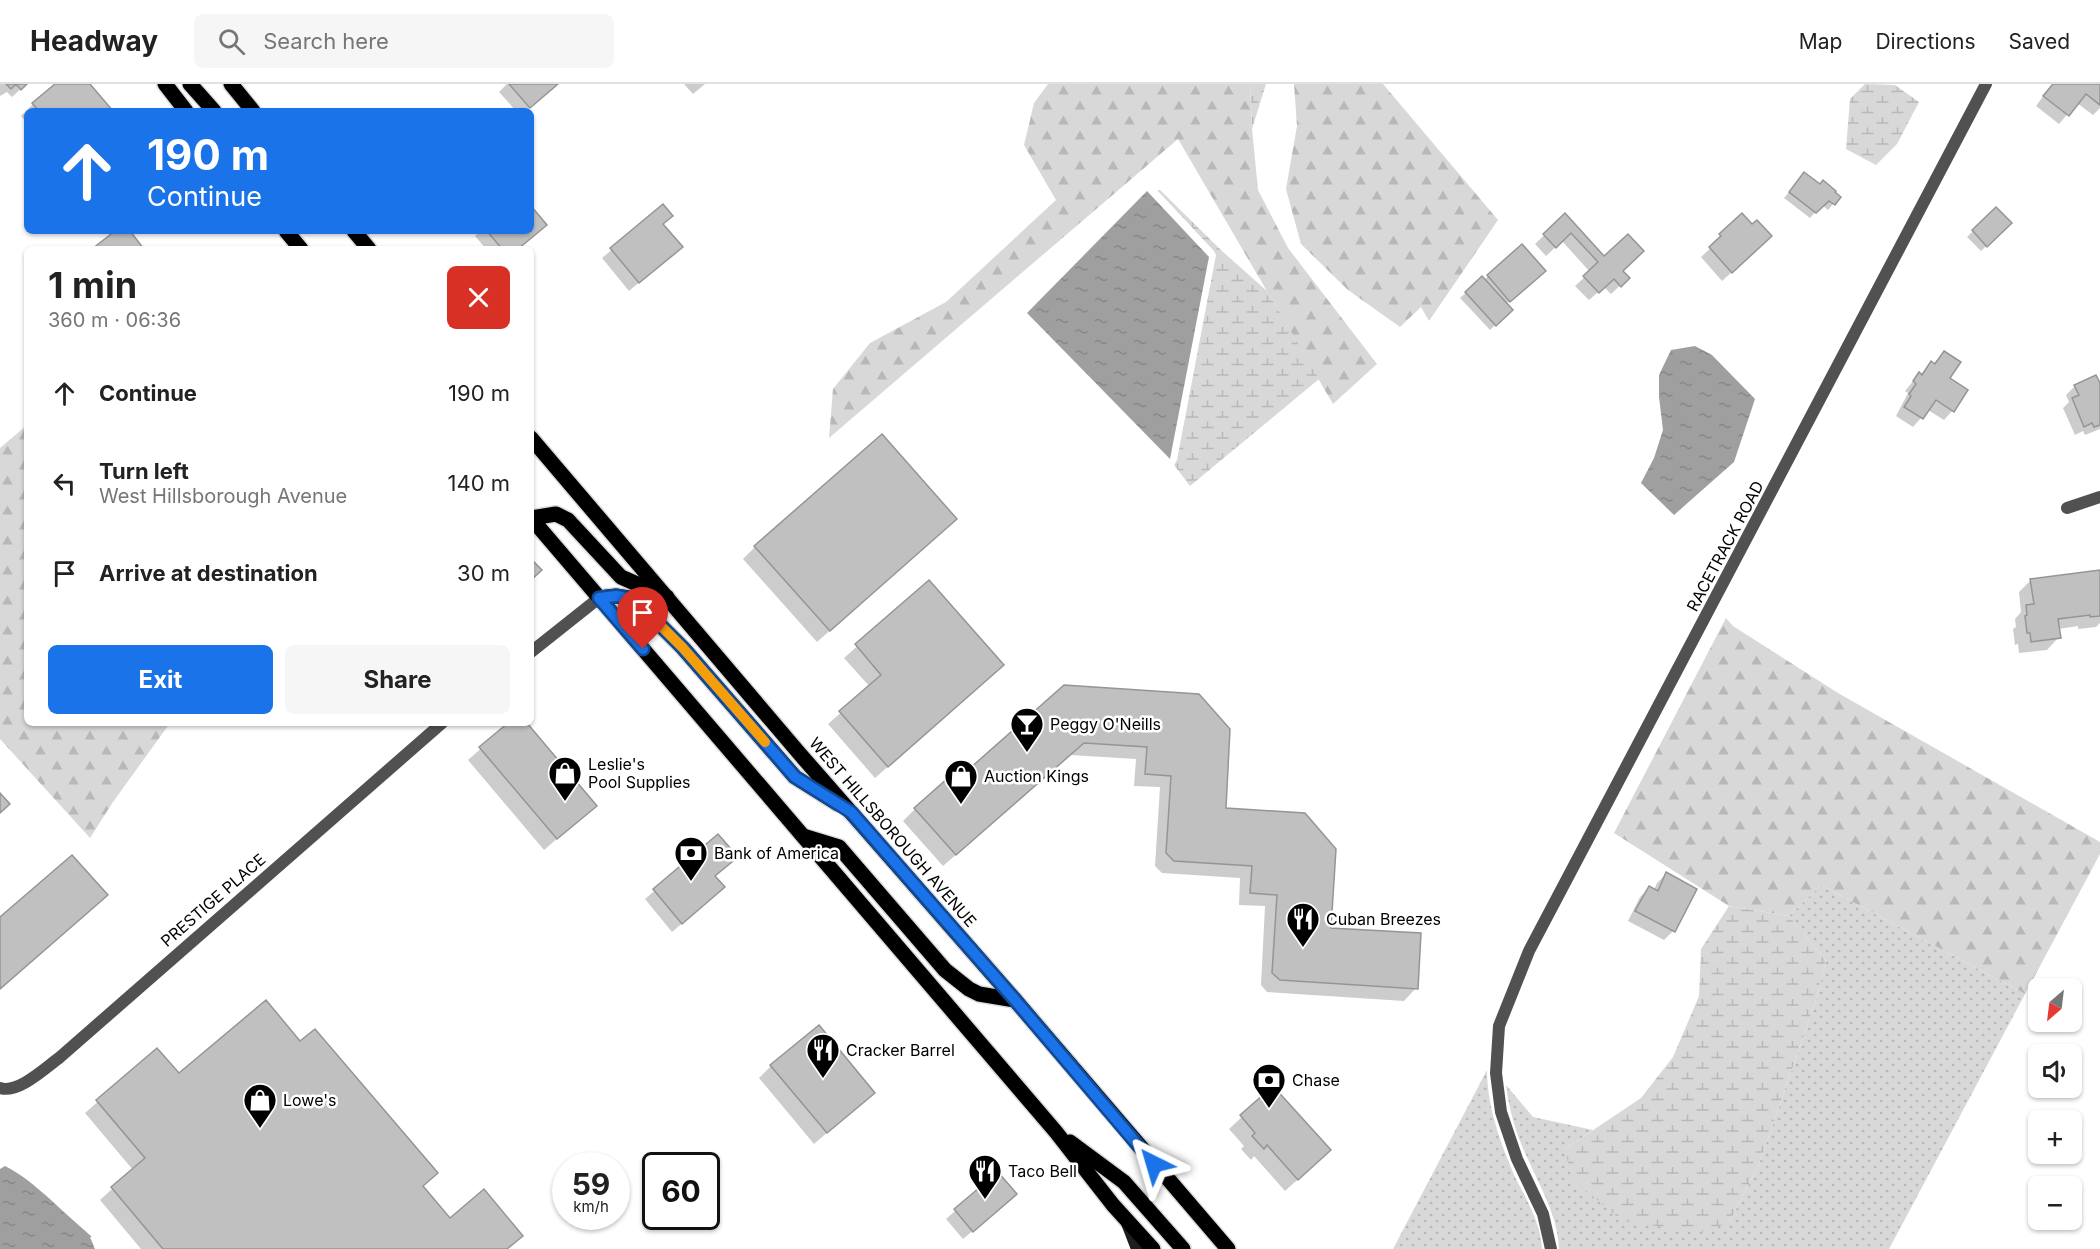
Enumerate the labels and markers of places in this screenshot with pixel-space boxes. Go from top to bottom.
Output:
pin [617,587,668,649]
bar icon: Peggy O'Neills [1009,706,1045,753]
place label: Peggy O'Neills [1050,714,1161,734]
place label: Leslie's Pool Supplies [588,754,691,792]
shop icon: Leslie's Pool Supplies [547,755,583,802]
shop icon: Auction Kings [943,758,979,805]
place label: Auction Kings [984,766,1089,786]
bank icon: Bank of America [673,835,709,882]
place label: Bank of America [714,843,839,863]
restaurant icon: Cuban Breezes [1285,901,1321,948]
place label: Cuban Breezes [1326,909,1441,929]
restaurant icon: Cracker Barrel [805,1032,841,1079]
place label: Cracker Barrel [846,1040,955,1060]
bank icon: Chase [1251,1062,1287,1109]
place label: Chase [1292,1070,1340,1090]
shop icon: Lowe's [242,1082,278,1129]
place label: Lowe's [283,1090,337,1110]
restaurant icon: Taco Bell [967,1153,1003,1200]
place label: Taco Bell [1008,1161,1077,1181]

